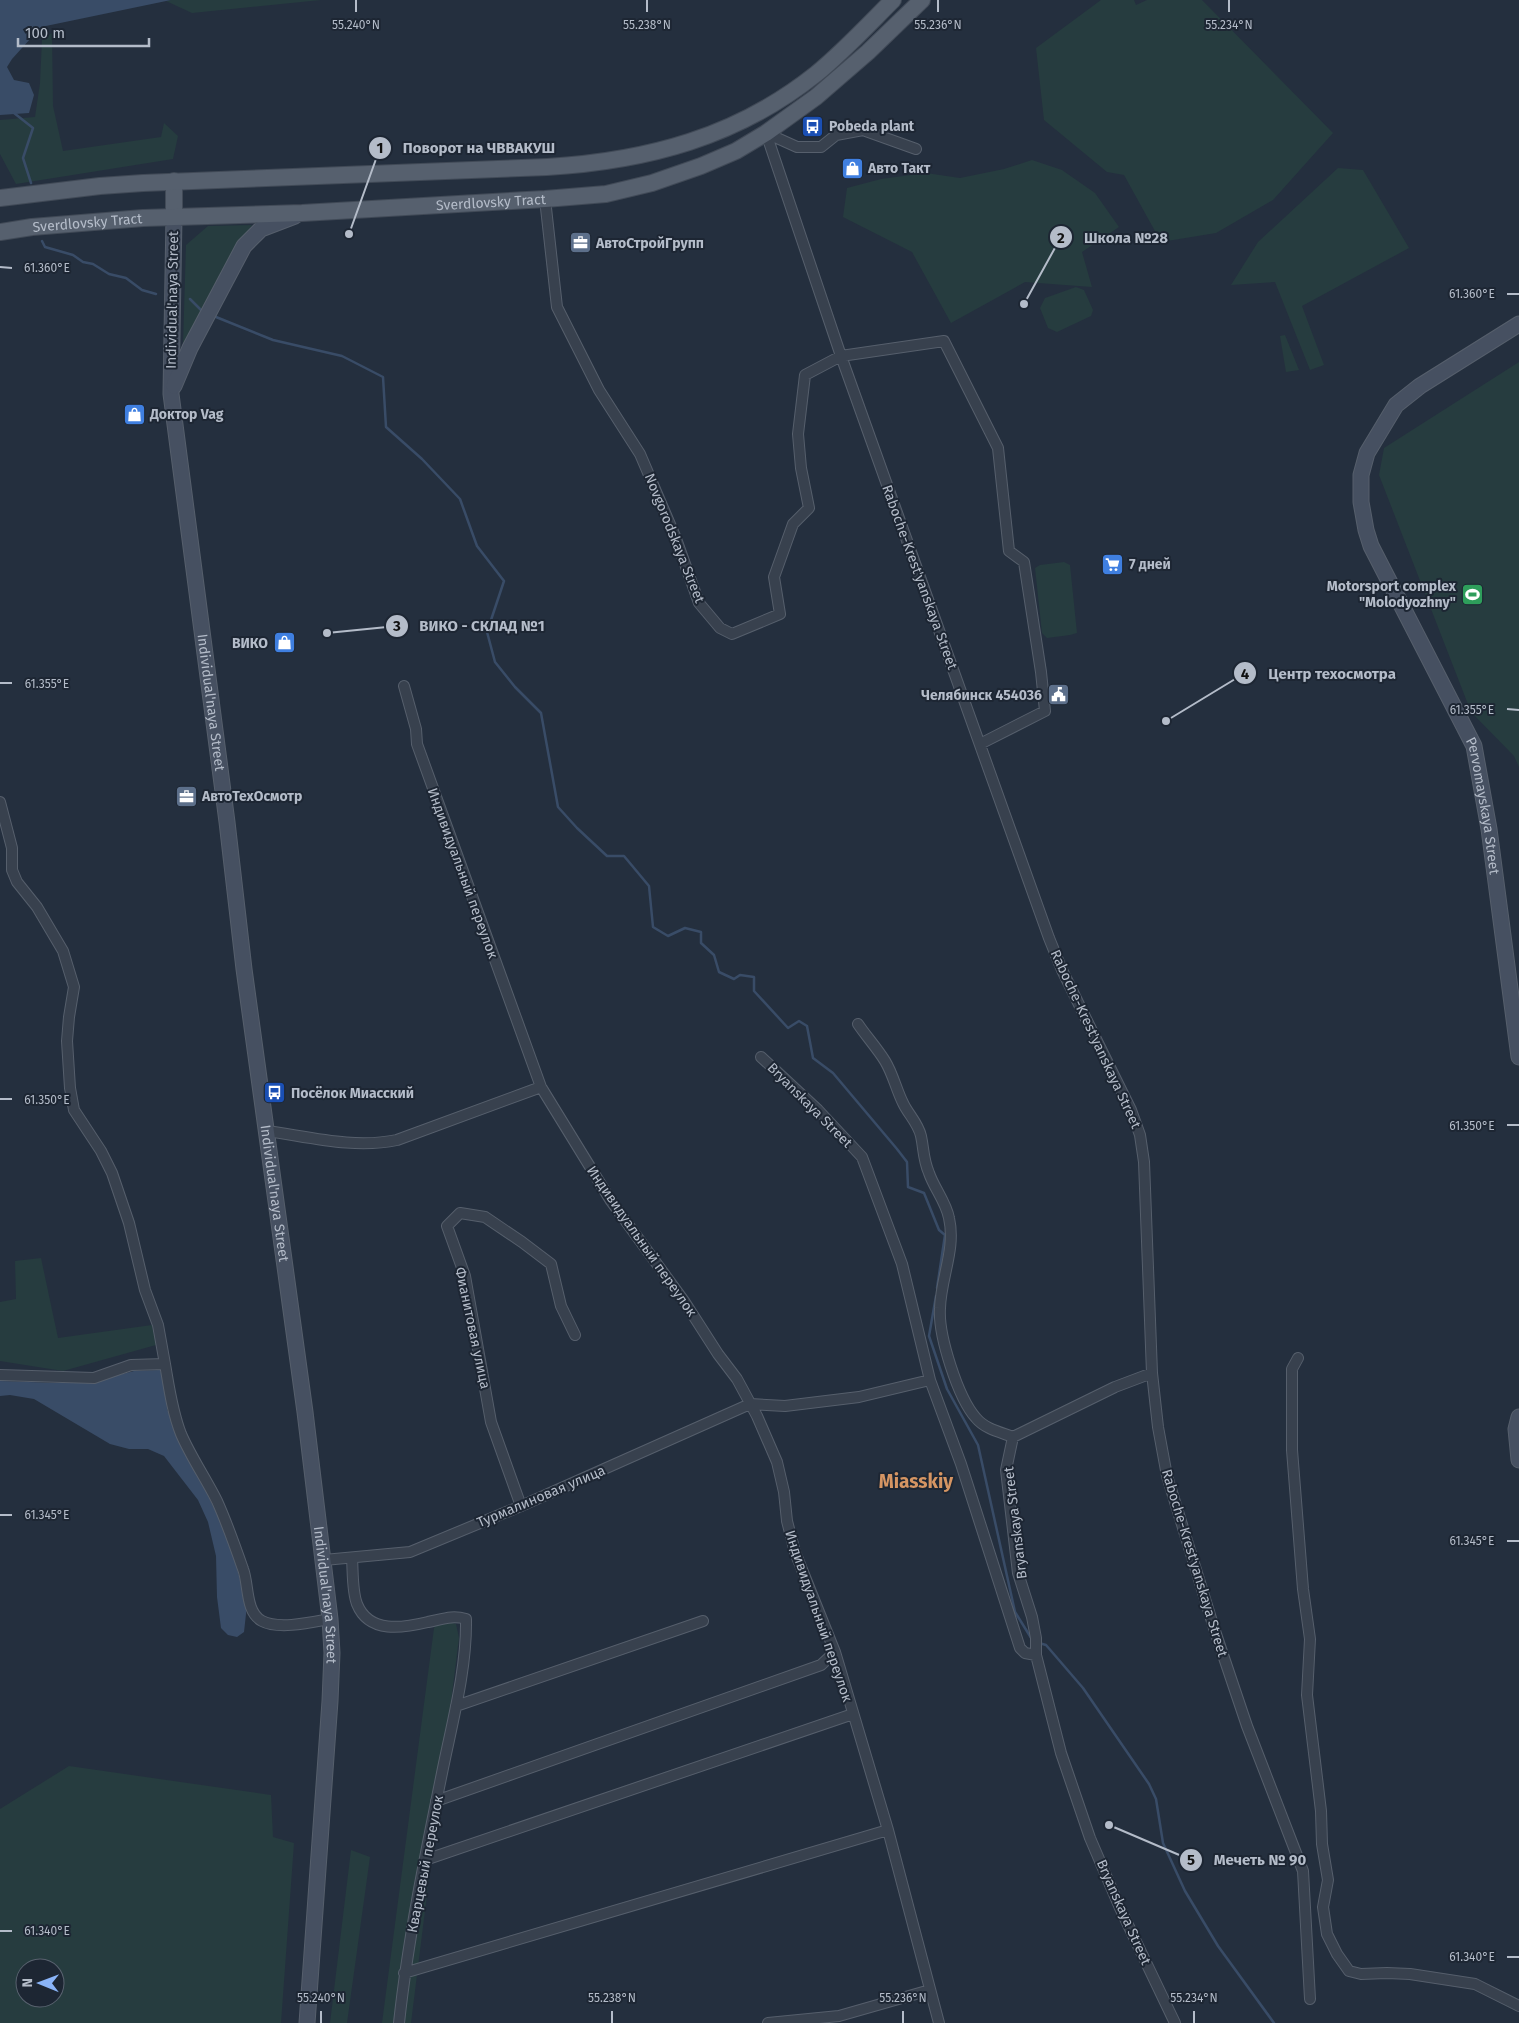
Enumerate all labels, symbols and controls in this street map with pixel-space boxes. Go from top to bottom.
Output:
scale bar [18,15,149,47]
text: 55.240°N [332,18,380,32]
text: 55.238°N [623,18,671,32]
text: 55.236°N [914,18,962,32]
text: 55.234°N [1205,18,1253,32]
text: 100 m [25,24,65,42]
bus stop icon: Pobeda plant [801,114,825,138]
place label: Pobeda plant [829,118,915,135]
callout: Поворот на ЧВВАКУШ [368,133,565,163]
text: 1 [377,139,383,157]
text: Поворот на ЧВВАКУШ [403,139,555,157]
shop icon: Авто Такт [840,156,864,180]
place label: Авто Такт [867,160,931,177]
street label: Sverdlovsky Tract [436,191,547,214]
street label: Sverdlovsky Tract [32,210,144,236]
callout: Школа №28 [1049,222,1178,252]
text: 2 [1057,229,1065,247]
text: Школа №28 [1084,229,1168,247]
street label: Individual'naya Street [163,230,182,369]
office icon: АвтоСтройГрупп [568,231,592,255]
place label: АвтоСтройГрупп [595,235,704,252]
text: 61.360°E [24,261,70,275]
text: 61.360°E [1449,287,1495,301]
shop icon: Доктор Vag [122,402,146,426]
place label: Доктор Vag [149,406,224,423]
street label: Novgorodskaya Street [641,471,709,606]
street label: Raboche-Krest'yanskaya Street [878,483,961,673]
supermarket icon: 7 дней [1101,552,1125,576]
place label: 7 дней [1129,556,1171,573]
place label: Motorsport complex "Molodyozhny" [1327,578,1457,611]
sports icon: Motorsport complex "Molodyozhny" [1460,582,1484,606]
callout: ВИКО - СКЛАД №1 [384,611,555,641]
text: 3 [392,617,401,635]
text: ВИКО - СКЛАД №1 [419,617,545,635]
shop icon: ВИКО [272,631,296,655]
street label: Individual'naya Street [193,633,228,773]
place label: ВИКО [232,635,268,652]
callout: Центр техосмотра [1233,658,1405,688]
text: 4 [1241,665,1250,683]
text: Центр техосмотра [1268,665,1396,683]
text: 61.355°E [25,677,69,691]
public building icon: Челябинск 454036 [1046,683,1070,707]
place label: Челябинск 454036 [921,687,1042,704]
text: 61.355°E [1450,703,1494,717]
street label: Pervomayskaya Street [1462,734,1503,876]
office icon: АвтоТехОсмотр [174,784,198,808]
street label: Индивидуальный переулок [424,785,502,962]
place label: АвтоТехОсмотр [201,788,302,805]
street label: Raboche-Krest'yanskaya Street [1047,947,1145,1132]
street label: Bryanskaya Street [764,1059,856,1152]
bus stop icon: Посёлок Миасский [263,1081,287,1105]
place label: Посёлок Миасский [291,1085,414,1102]
text: 61.350°E [24,1093,70,1107]
text: 61.350°E [1449,1119,1495,1133]
street label: Individual'naya Street [257,1124,292,1264]
street label: Индивидуальный переулок [583,1162,701,1321]
street label: Фианитовая улица [451,1266,494,1391]
street label: Турмалиновая улица [475,1462,608,1531]
street label: Bryanskaya Street [1000,1465,1031,1580]
street label: Raboche-Krest'yanskaya Street [1158,1467,1231,1660]
district label: Miasskiy [879,1470,953,1493]
text: 61.345°E [25,1508,69,1522]
street label: Individual'naya Street [310,1525,340,1665]
street label: Индивидуальный переулок [781,1528,856,1705]
text: 61.345°E [1450,1534,1494,1548]
street label: Кварцевый переулок [404,1793,447,1934]
callout: Мечеть № 90 [1179,1845,1316,1875]
text: 5 [1187,1851,1195,1869]
text: Мечеть № 90 [1214,1851,1306,1869]
street label: Bryanskaya Street [1093,1857,1155,1968]
text: 61.340°E [24,1924,70,1938]
text: 61.340°E [1449,1950,1495,1964]
north arrow [15,1958,65,2008]
text: N [19,1978,36,1988]
text: 55.240°N [297,1991,345,2005]
text: 55.238°N [588,1991,636,2005]
text: 55.236°N [879,1991,927,2005]
text: 55.234°N [1170,1991,1218,2005]

